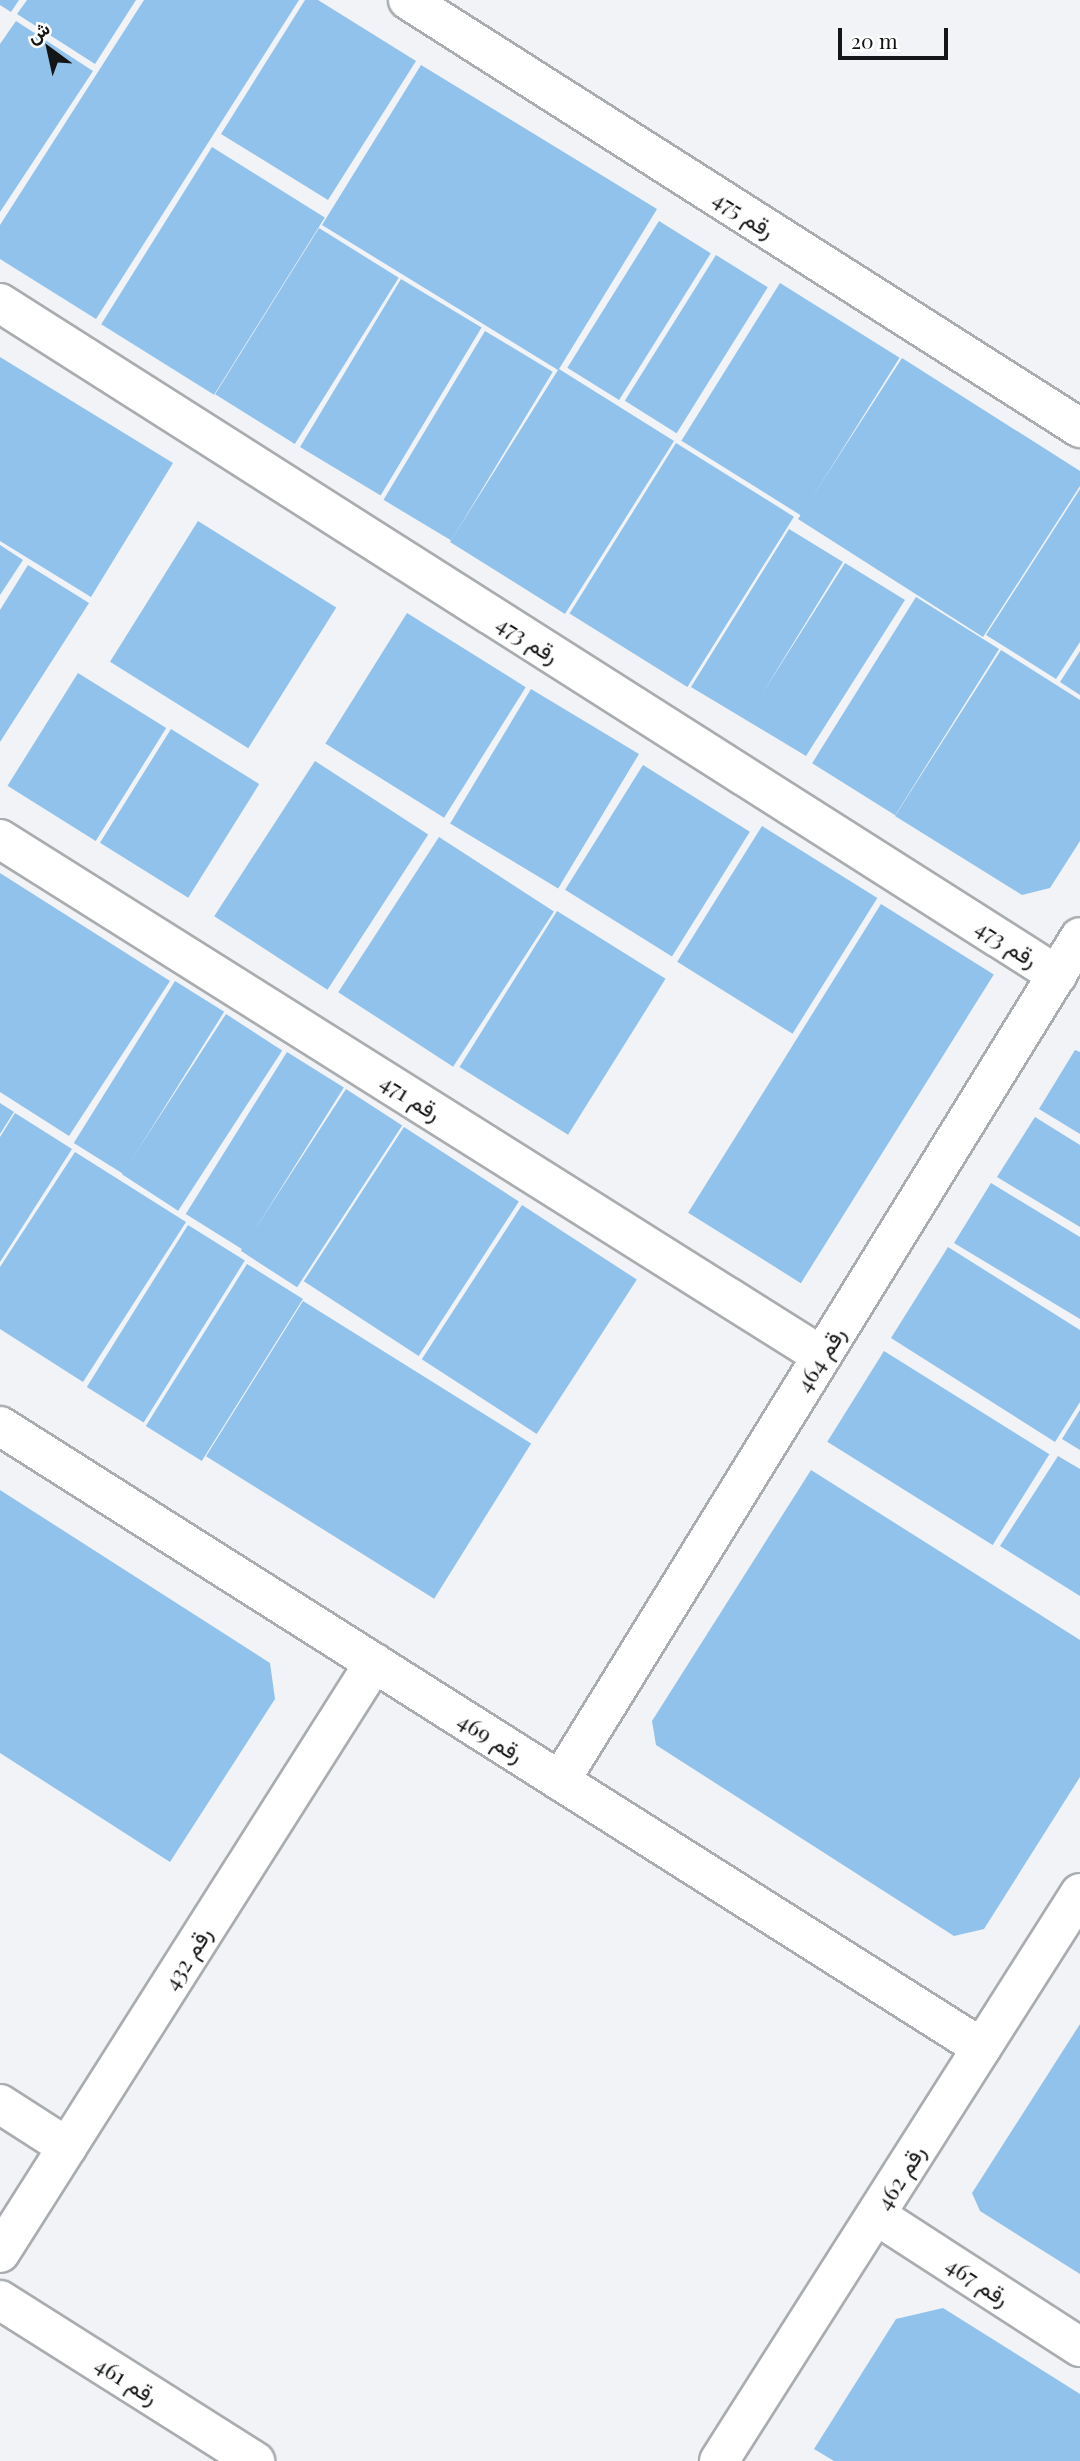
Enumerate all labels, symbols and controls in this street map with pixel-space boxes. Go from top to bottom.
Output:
north arrow [14,14,84,84]
text: ش [21,14,54,49]
scale bar [842,14,952,58]
text: 20 m [851,26,898,54]
street label: رقم 475 [708,185,780,243]
street label: رقم 473 [492,609,564,669]
street label: رقم 473 [971,913,1043,973]
street label: رقم 471 [376,1068,446,1126]
street label: رقم 464 [789,1321,851,1397]
street label: رقم 469 [453,1706,529,1768]
street label: رقم 432 [157,1921,217,1995]
street label: رقم 462 [869,2139,931,2215]
street label: رقم 467 [941,2250,1015,2312]
street label: رقم 461 [90,2350,164,2410]

